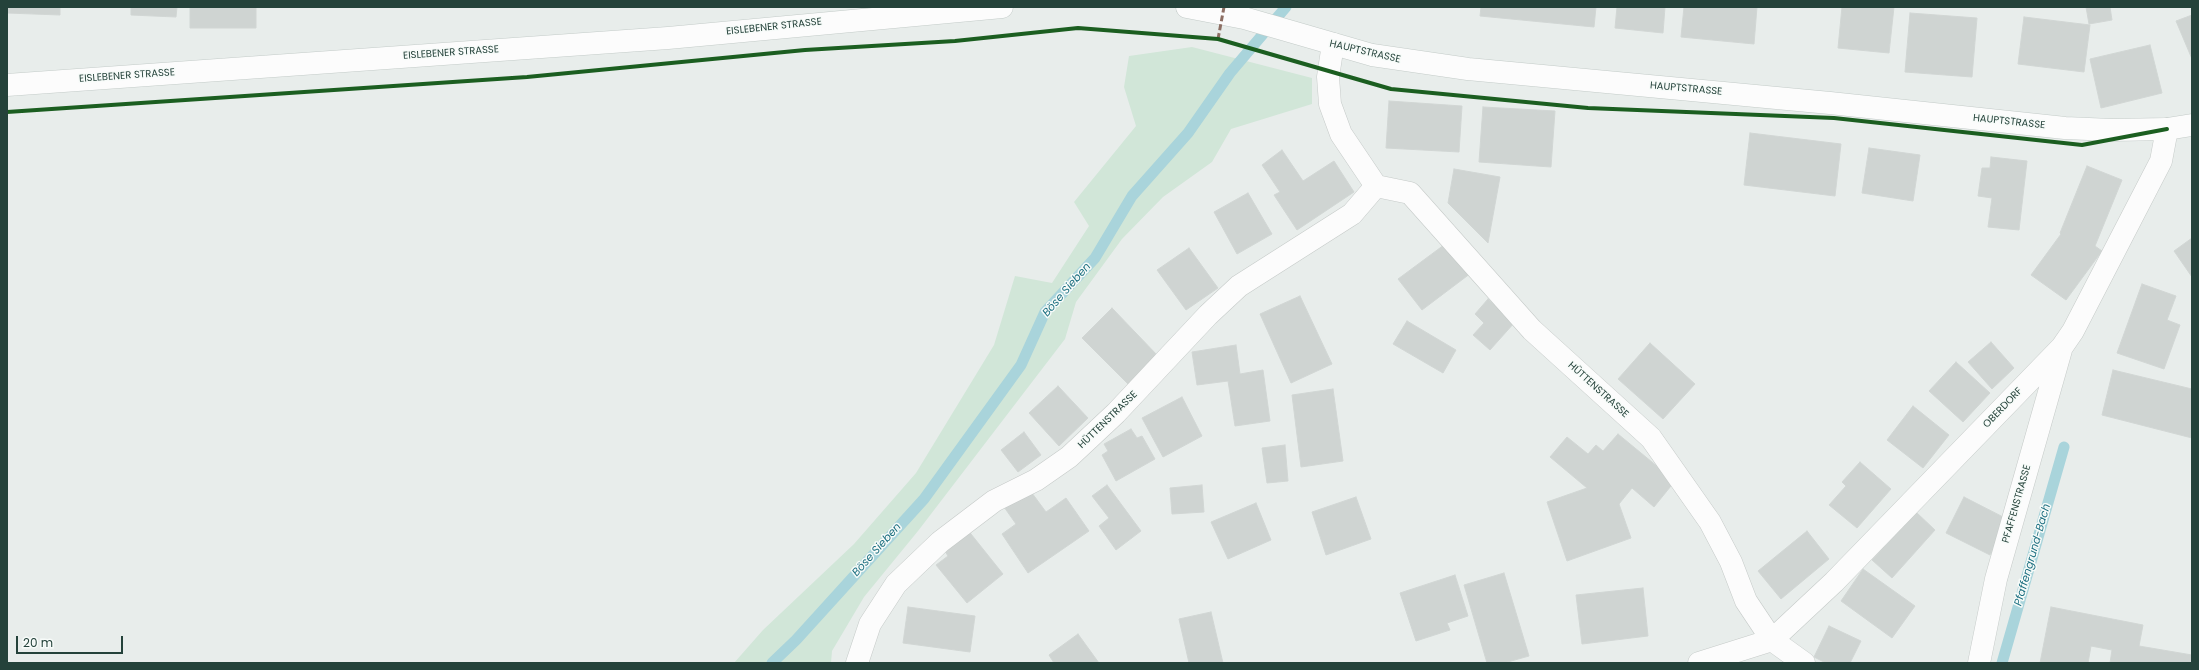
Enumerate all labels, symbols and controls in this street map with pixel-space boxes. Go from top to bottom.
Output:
street label: EISLEBENER STRASSE [726,16,822,38]
street label: HAUPTSTRASSE [1328,38,1402,66]
street label: EISLEBENER STRASSE [403,44,499,62]
street label: EISLEBENER STRASSE [79,67,175,85]
street label: HAUPTSTRASSE [1649,80,1723,98]
street label: HAUPTSTRASSE [1972,112,2046,132]
water label: Böse Sieben [1040,260,1094,320]
street label: HÜTTENSTRASSE [1565,360,1631,420]
street label: OBERDORF [1981,385,2025,431]
street label: HÜTTENSTRASSE [1076,389,1140,451]
street label: PFAFFENSTRASSE [2000,464,2034,544]
water label: Pfaffengrund-Bach [2012,502,2054,608]
water label: Böse Sieben [850,521,904,579]
scale bar [18,628,125,654]
text: 20 m [23,634,53,651]

